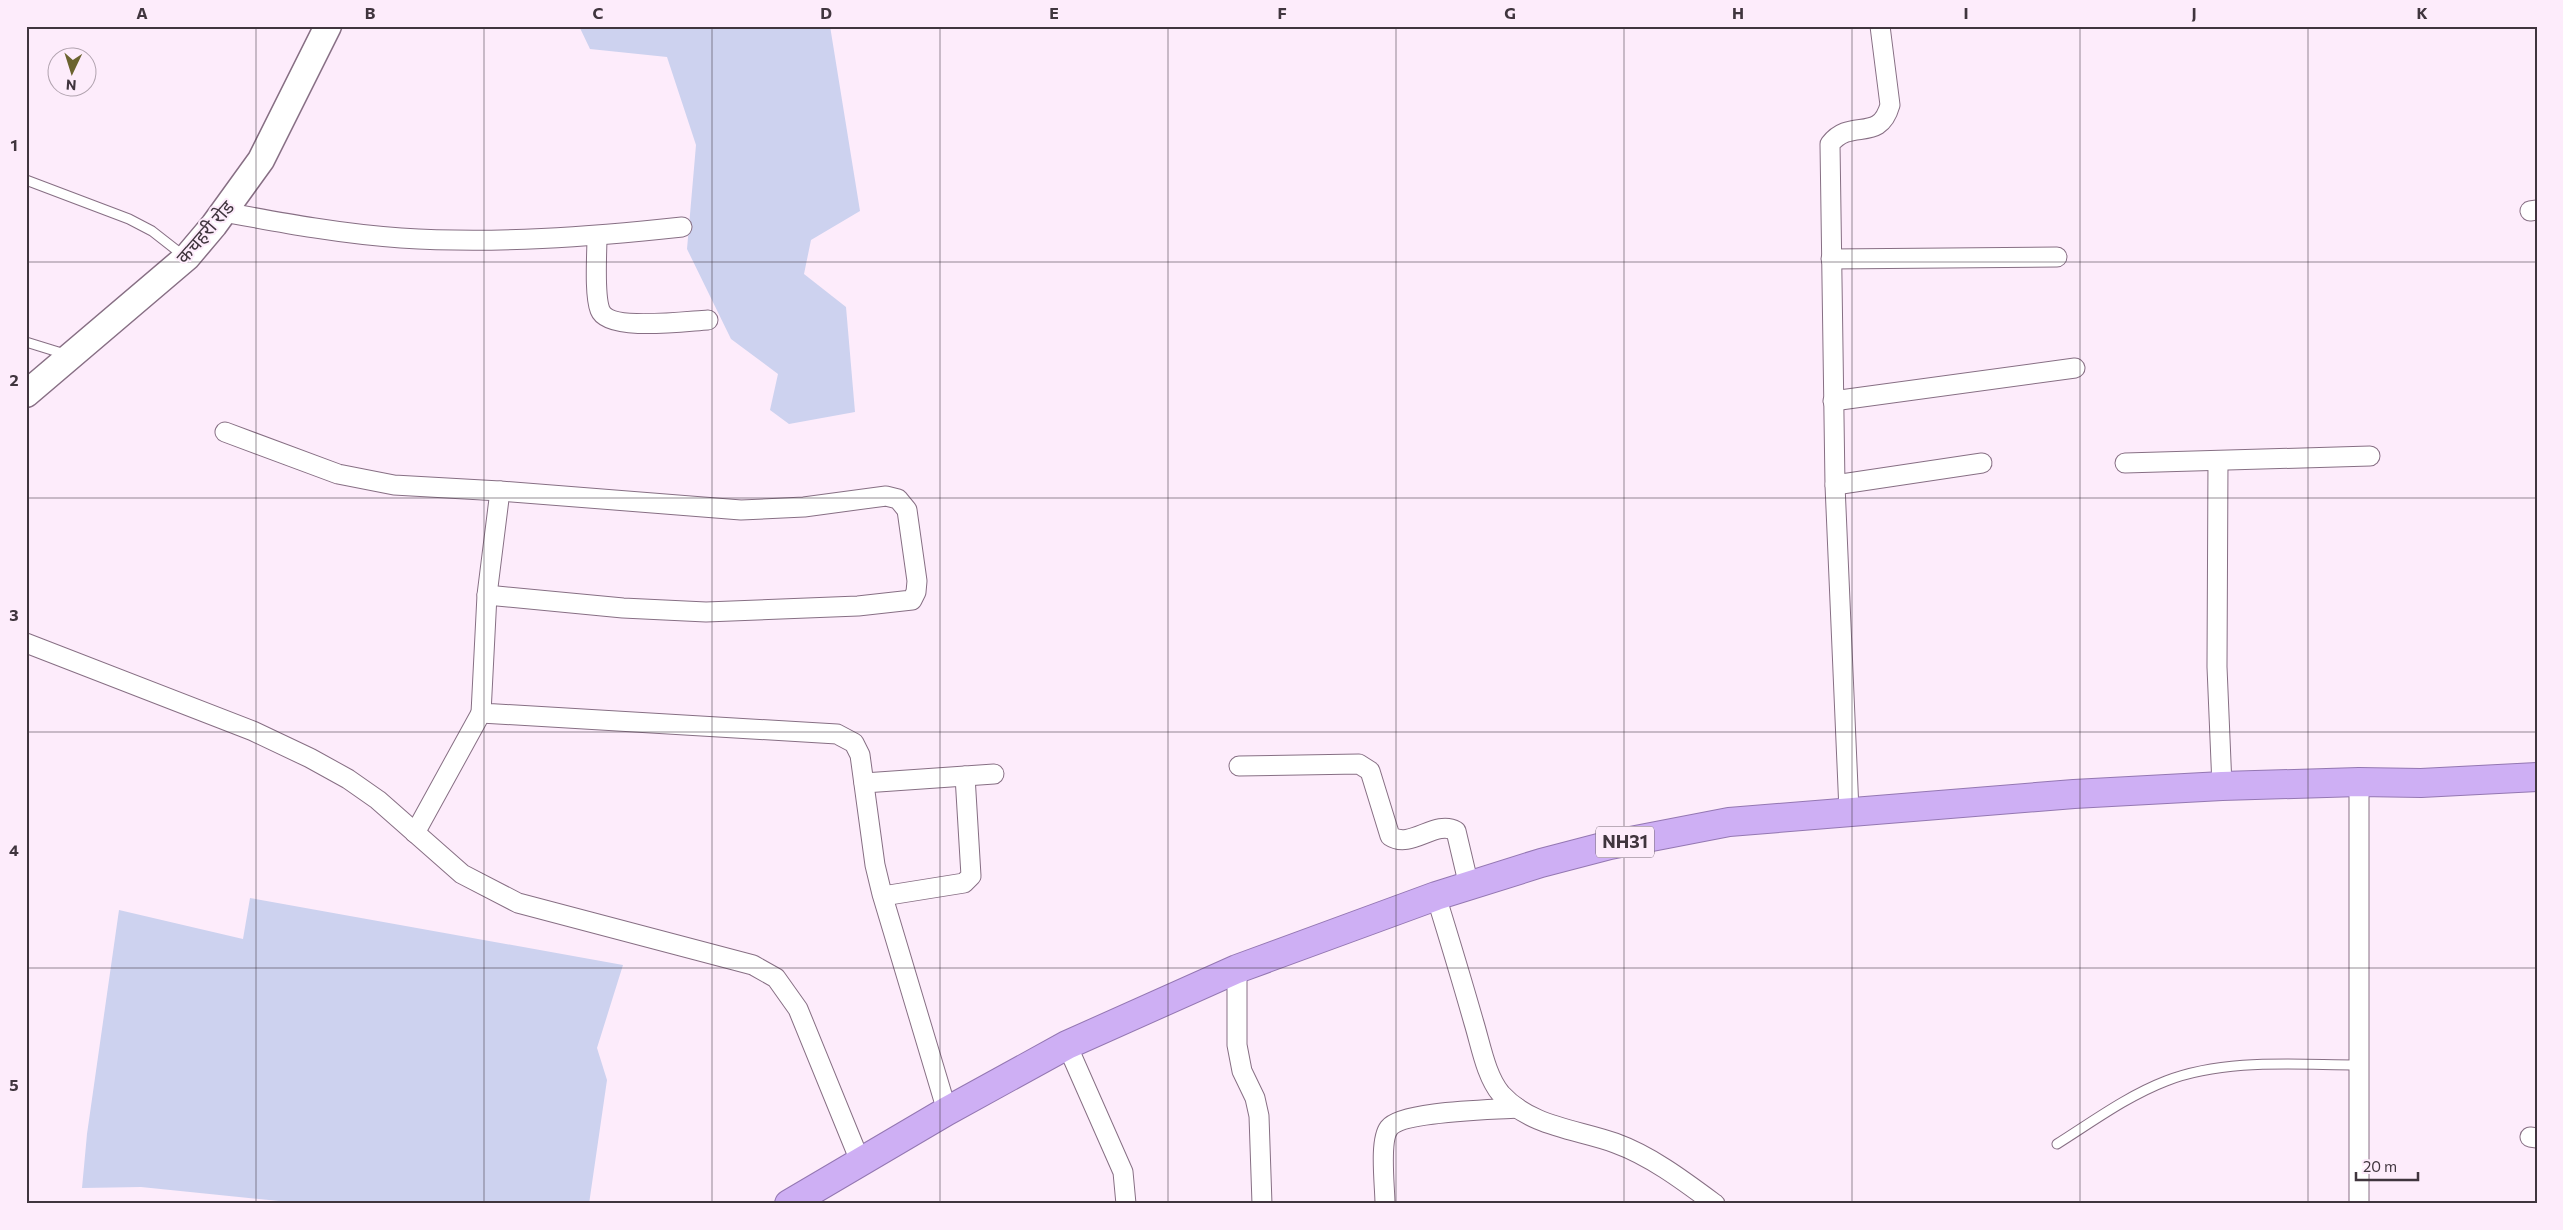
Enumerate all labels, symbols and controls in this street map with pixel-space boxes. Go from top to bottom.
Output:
text: A [136,3,148,22]
text: B [365,3,376,22]
text: C [593,3,604,22]
text: D [820,3,832,22]
text: E [1049,3,1059,22]
text: F [1277,3,1287,22]
text: G [1504,3,1516,22]
text: H [1732,3,1744,22]
text: I [1963,3,1969,22]
text: J [2191,3,2197,22]
text: K [2416,3,2428,22]
north arrow [48,48,98,98]
text: N [65,77,77,94]
text: 1 [10,135,18,154]
street label: कचहरी रोड [171,195,239,268]
text: 2 [9,370,19,389]
text: 3 [9,605,19,624]
road number: NH31 [1596,826,1654,858]
text: 4 [9,840,19,859]
text: 5 [9,1075,19,1094]
scale bar [2356,1150,2418,1182]
text: 20 m [2363,1157,2397,1175]

